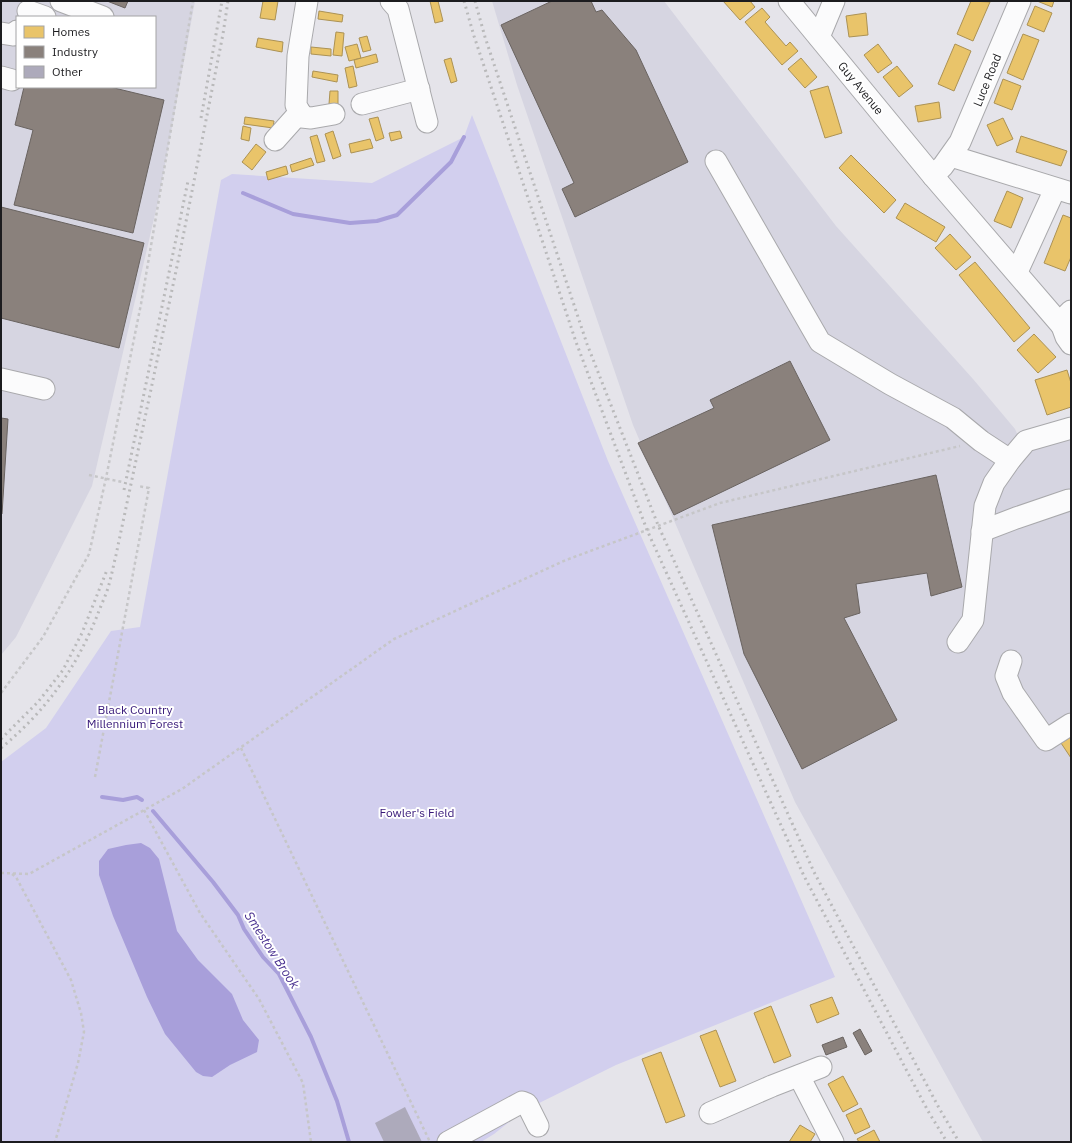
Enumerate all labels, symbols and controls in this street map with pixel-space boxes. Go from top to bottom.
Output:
legend [16,16,156,88]
text: Homes [52,24,90,39]
text: Industry [52,44,98,59]
street label: Luce Road [970,51,1004,109]
street label: Guy Avenue [835,58,887,118]
text: Other [52,64,83,79]
park label: Black Country Millennium Forest [87,702,183,731]
park label: Fowler's Field [379,805,455,820]
water label: Smestow Brook [241,908,303,992]

